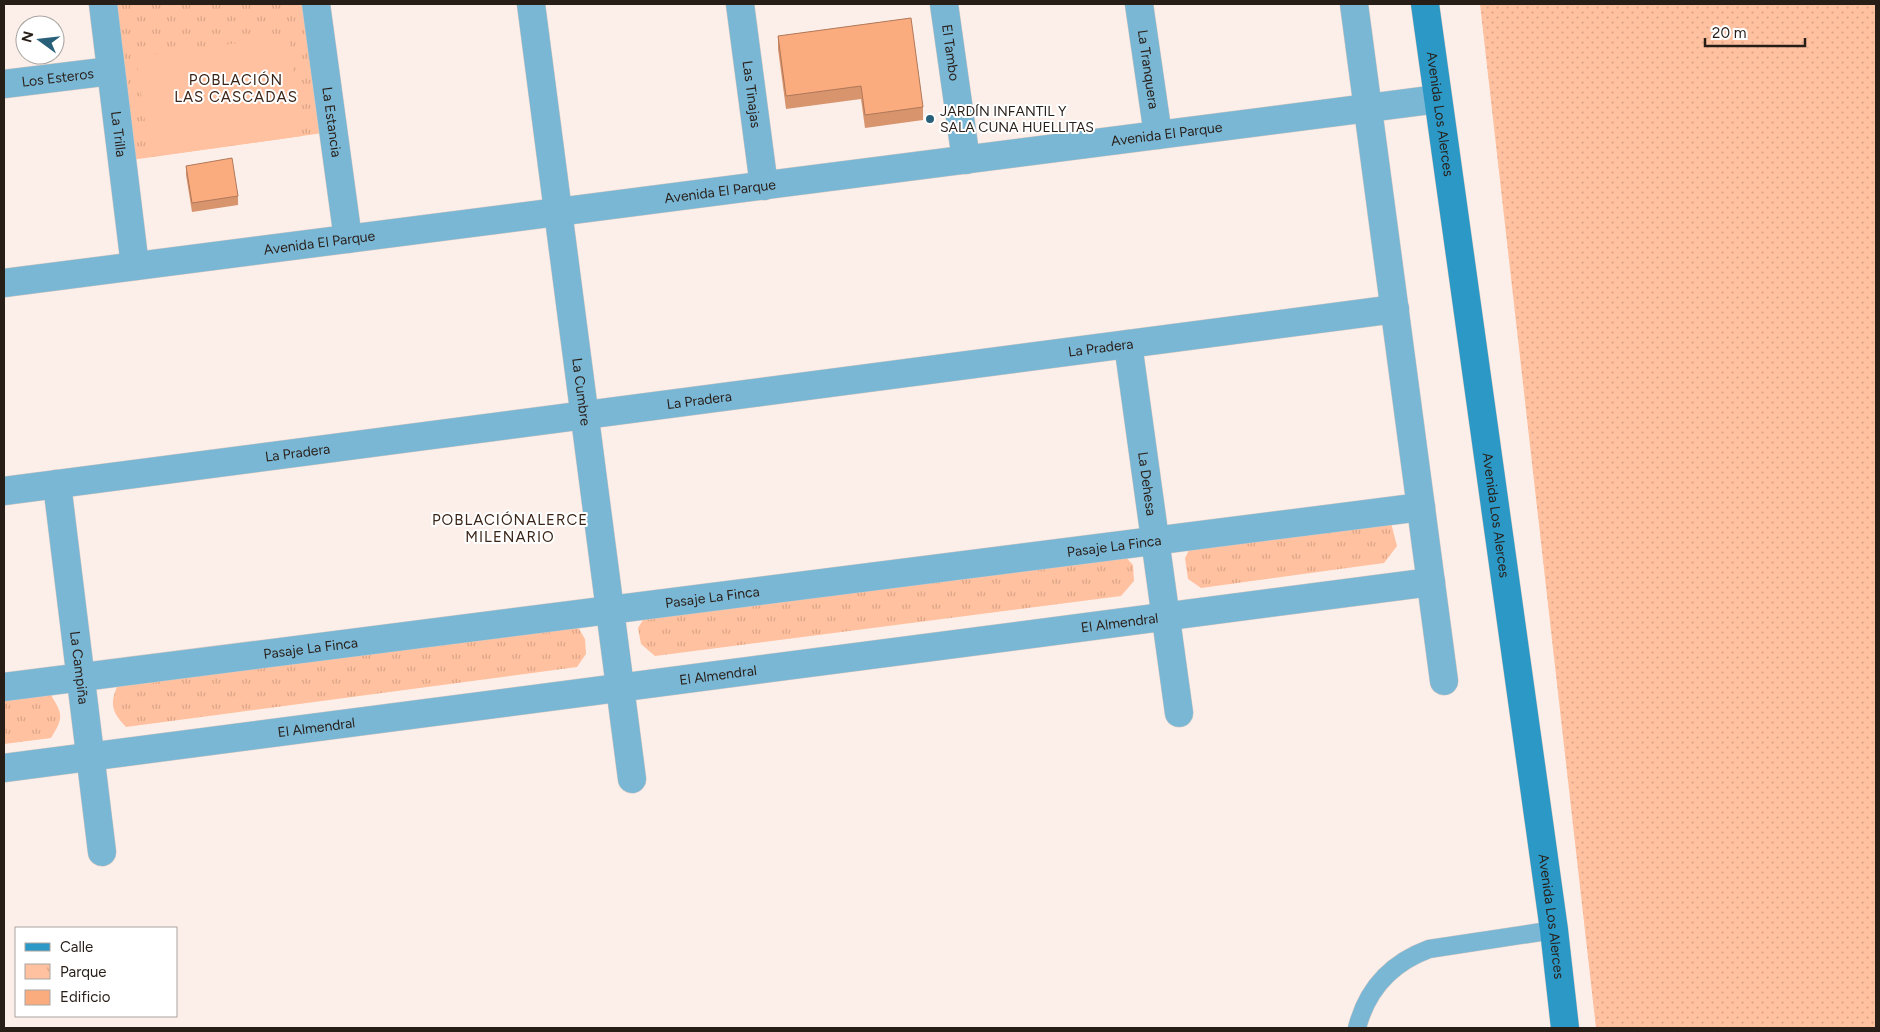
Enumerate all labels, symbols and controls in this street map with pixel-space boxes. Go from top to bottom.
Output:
north arrow [15,15,65,65]
scale bar [1705,15,1805,47]
street label: El Tambo [938,23,963,82]
text: 20 m [1712,24,1746,42]
street label: La Tranquera [1134,28,1163,110]
text: N [18,29,38,44]
street label: Avenida Los Alerces [1423,50,1457,178]
street label: Las Tinajas [739,59,765,129]
street label: Los Esteros [21,65,95,90]
district label: POBLACIÓN LAS CASCADAS [174,71,298,106]
street label: La Estancia [319,86,345,158]
place label: JARDÍN INFANTIL Y SALA CUNA HUELLITAS [940,103,1094,136]
street label: La Trilla [108,110,130,158]
marker: JARDÍN INFANTIL Y SALA CUNA HUELLITAS [924,113,936,125]
street label: Avenida El Parque [1110,118,1224,149]
street label: Avenida El Parque [663,175,777,207]
street label: Avenida El Parque [263,227,377,258]
street label: La Pradera [1067,335,1134,360]
street label: La Cumbre [569,357,594,427]
street label: La Pradera [665,387,733,413]
street label: La Pradera [264,440,331,465]
street label: La Dehesa [1134,451,1160,517]
street label: Avenida Los Alerces [1479,451,1513,579]
district label: POBLACIÓNALERCE MILENARIO [432,511,588,546]
street label: Pasaje La Finca [1066,532,1162,560]
street label: Pasaje La Finca [664,583,760,611]
street label: El Almendral [1080,609,1159,636]
street label: La Campiña [67,630,92,705]
street label: Pasaje La Finca [262,634,359,662]
street label: El Almendral [678,661,758,688]
street label: El Almendral [277,714,356,741]
street label: Avenida Los Alerces [1535,853,1568,980]
legend [15,927,178,1017]
text: Calle [60,938,93,956]
text: Parque [60,963,107,981]
text: Edificio [60,988,111,1006]

